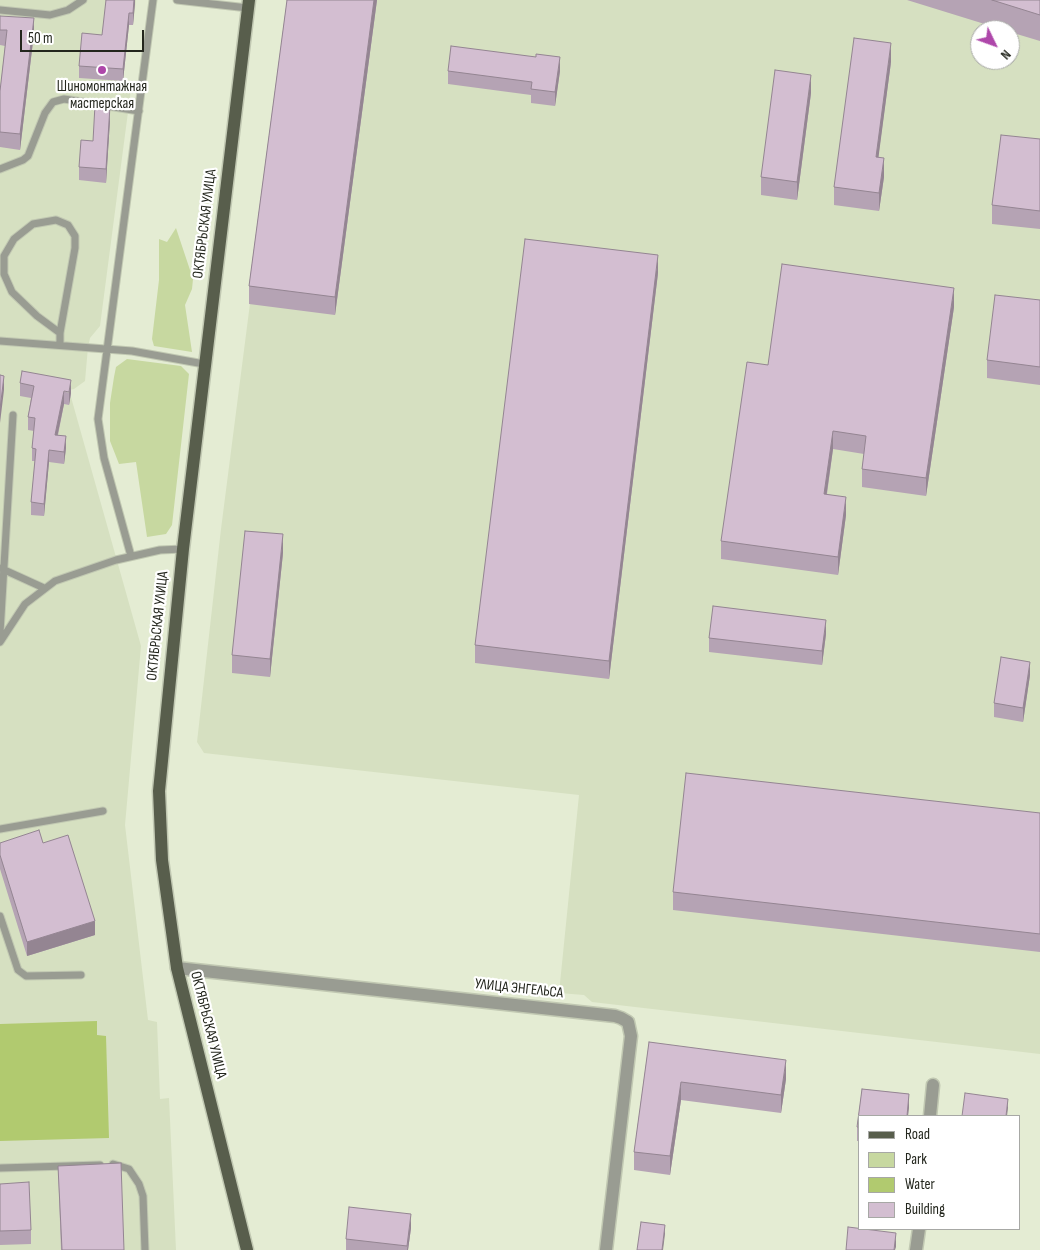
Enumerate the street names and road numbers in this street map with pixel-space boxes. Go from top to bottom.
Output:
street label: ОКТЯБРЬСКАЯ УЛИЦА [189,168,221,280]
street label: ОКТЯБРЬСКАЯ УЛИЦА [143,570,173,682]
street label: ОКТЯБРЬСКАЯ УЛИЦА [186,970,230,1080]
street label: УЛИЦА ЭНГЕЛЬСА [474,975,564,1003]

